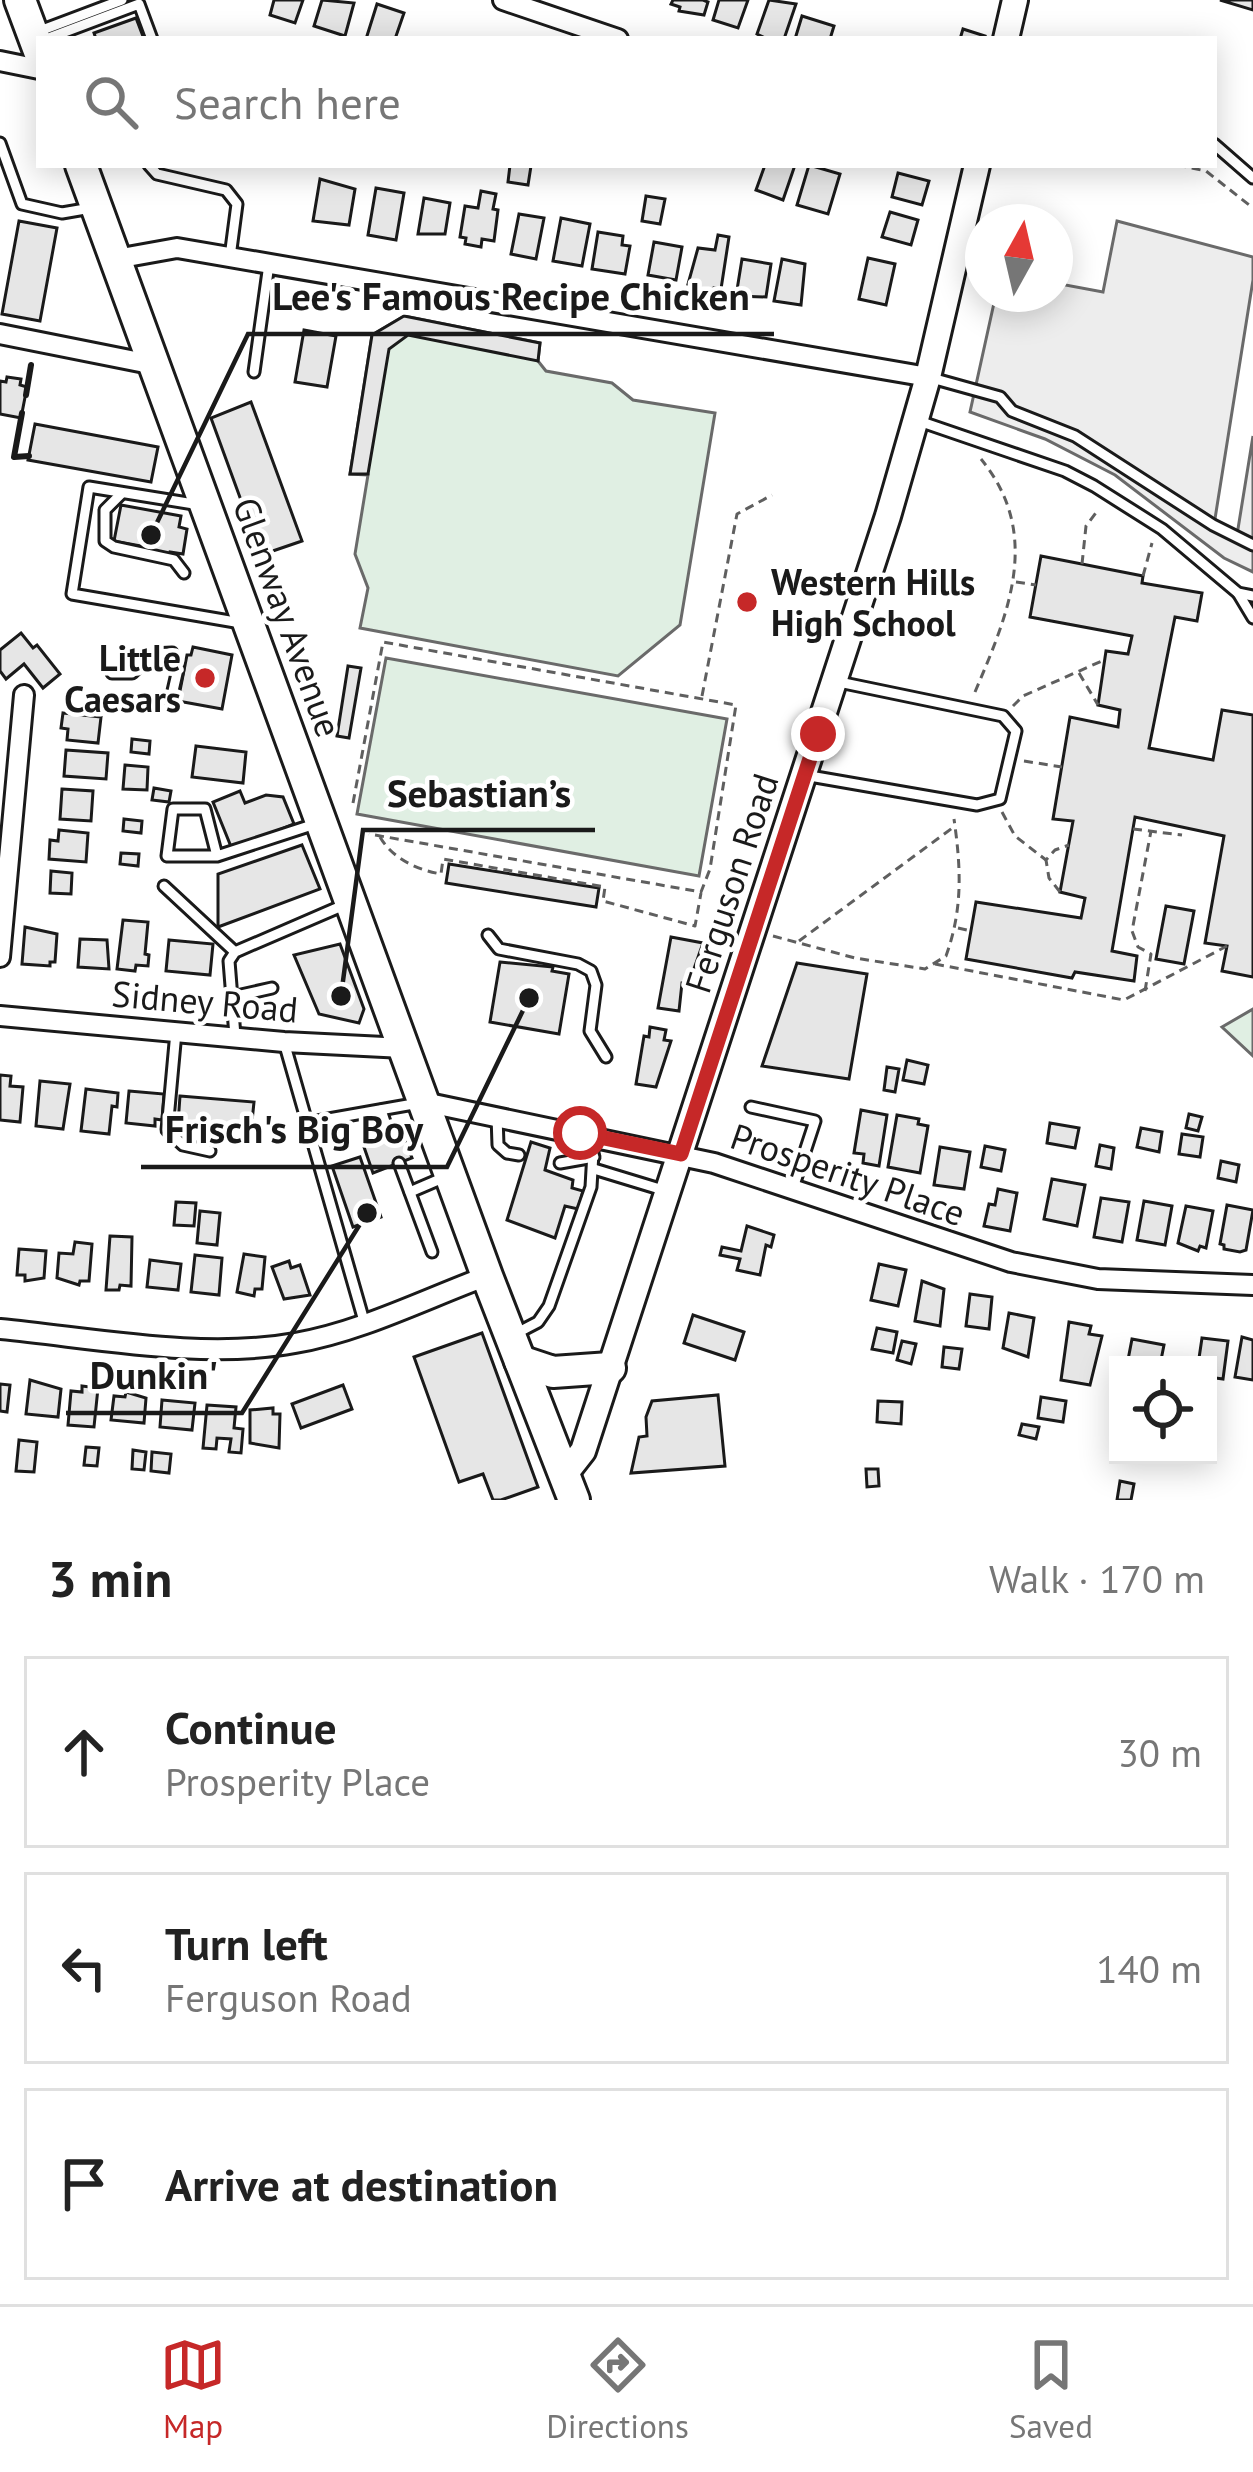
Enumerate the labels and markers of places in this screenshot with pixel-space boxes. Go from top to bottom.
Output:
callout: Lee's Famous Recipe Chicken [248,259,774,334]
place label: Western Hills High School [771,558,975,646]
marker: Western Hills High School [734,589,760,615]
place label: Little Caesars [64,634,181,722]
marker: Little Caesars [192,665,218,691]
callout: Sebastian’s [363,755,595,830]
callout: Frisch's Big Boy [141,1092,447,1167]
callout: Dunkin' [66,1338,242,1413]

